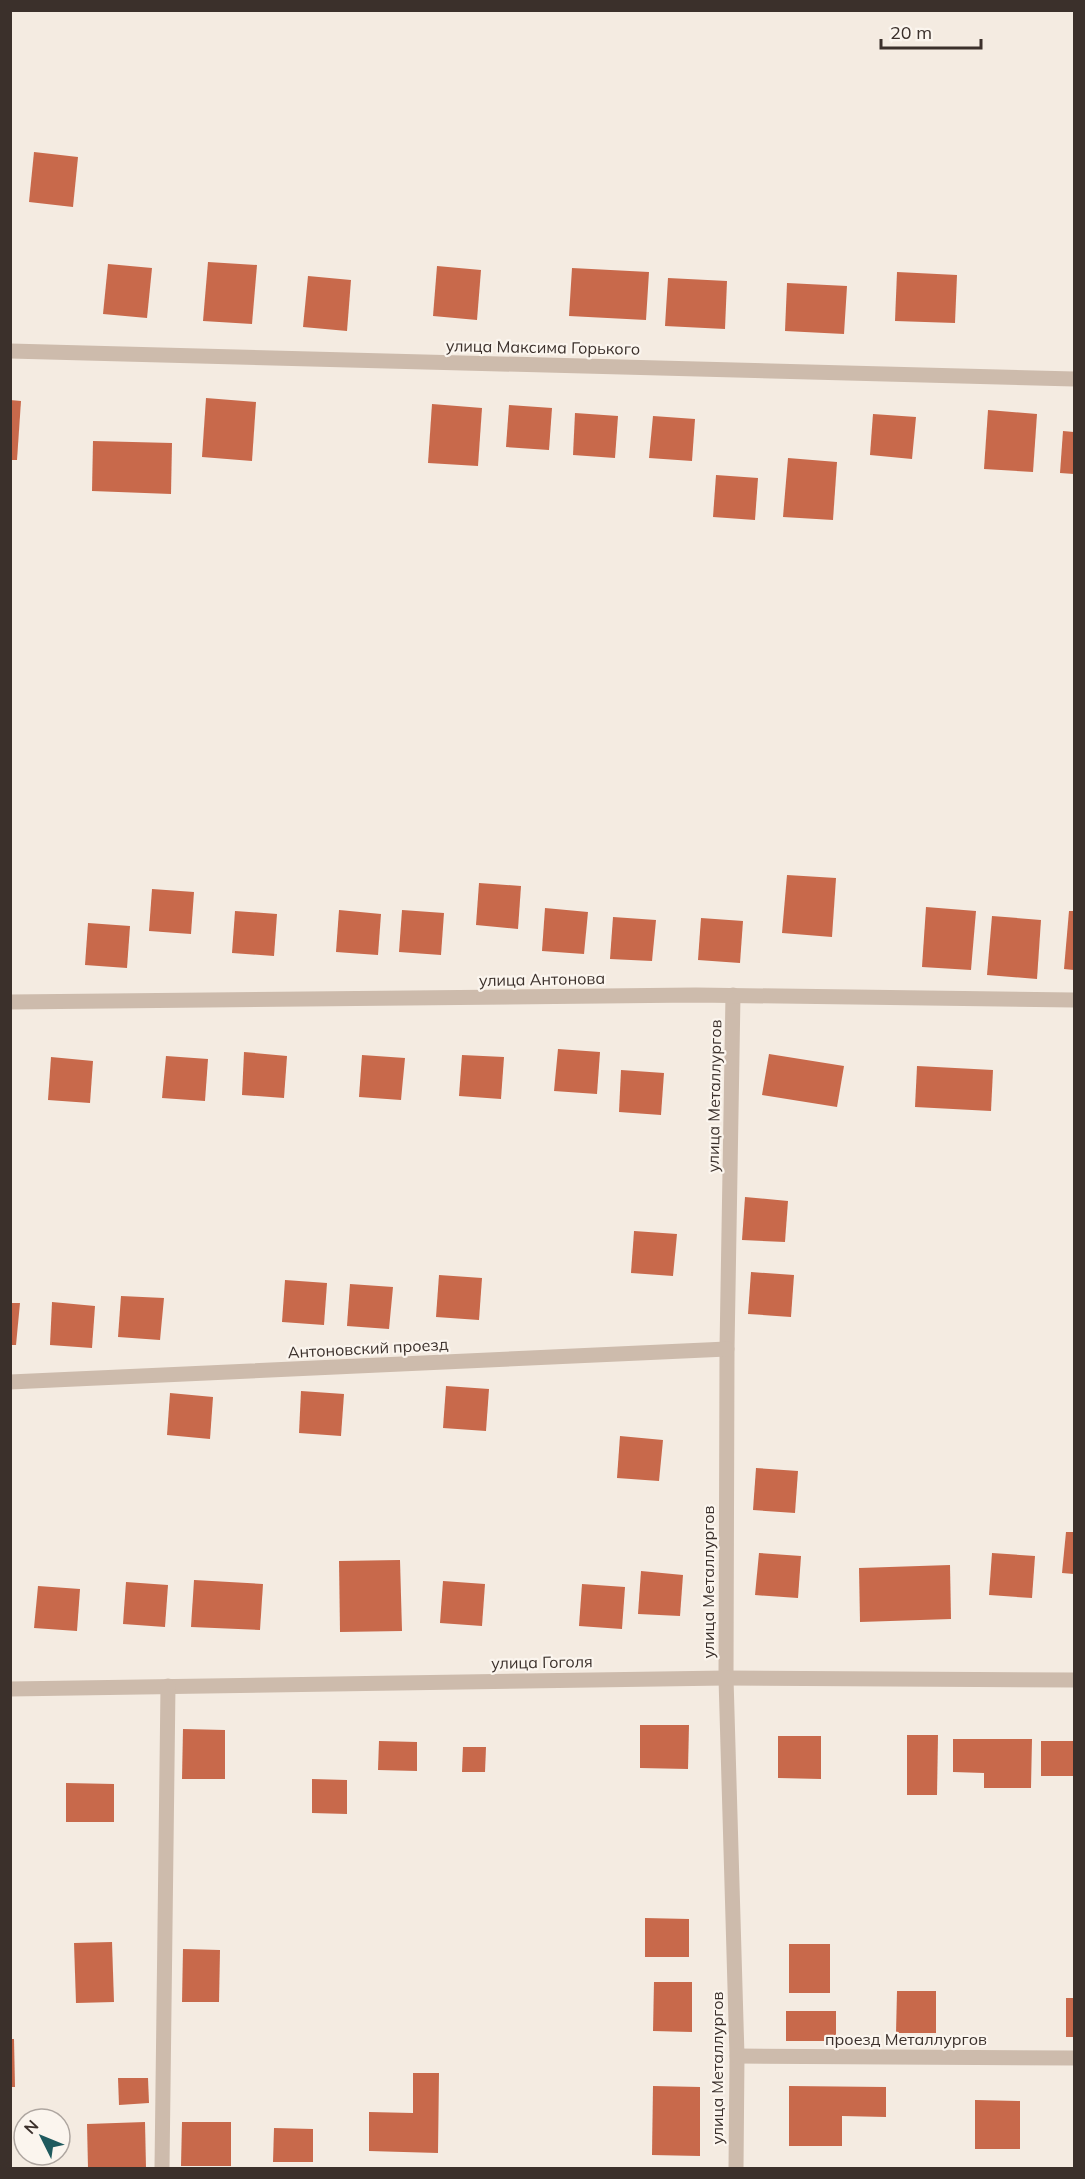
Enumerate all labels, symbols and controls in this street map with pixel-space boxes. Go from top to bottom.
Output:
scale bar [881,12,982,50]
text: 20 m [890,21,932,44]
street label: улица Максима Горького [446,335,640,359]
street label: улица Антонова [479,968,605,990]
street label: улица Металлургов [703,1019,725,1173]
street label: Антоновский проезд [287,1334,449,1362]
street label: улица Металлургов [698,1505,718,1658]
street label: улица Гоголя [491,1651,593,1673]
street label: улица Металлургов [707,1991,727,2144]
street label: проезд Металлургов [825,2029,987,2049]
north arrow [12,2107,72,2167]
text: N [20,2116,42,2138]

